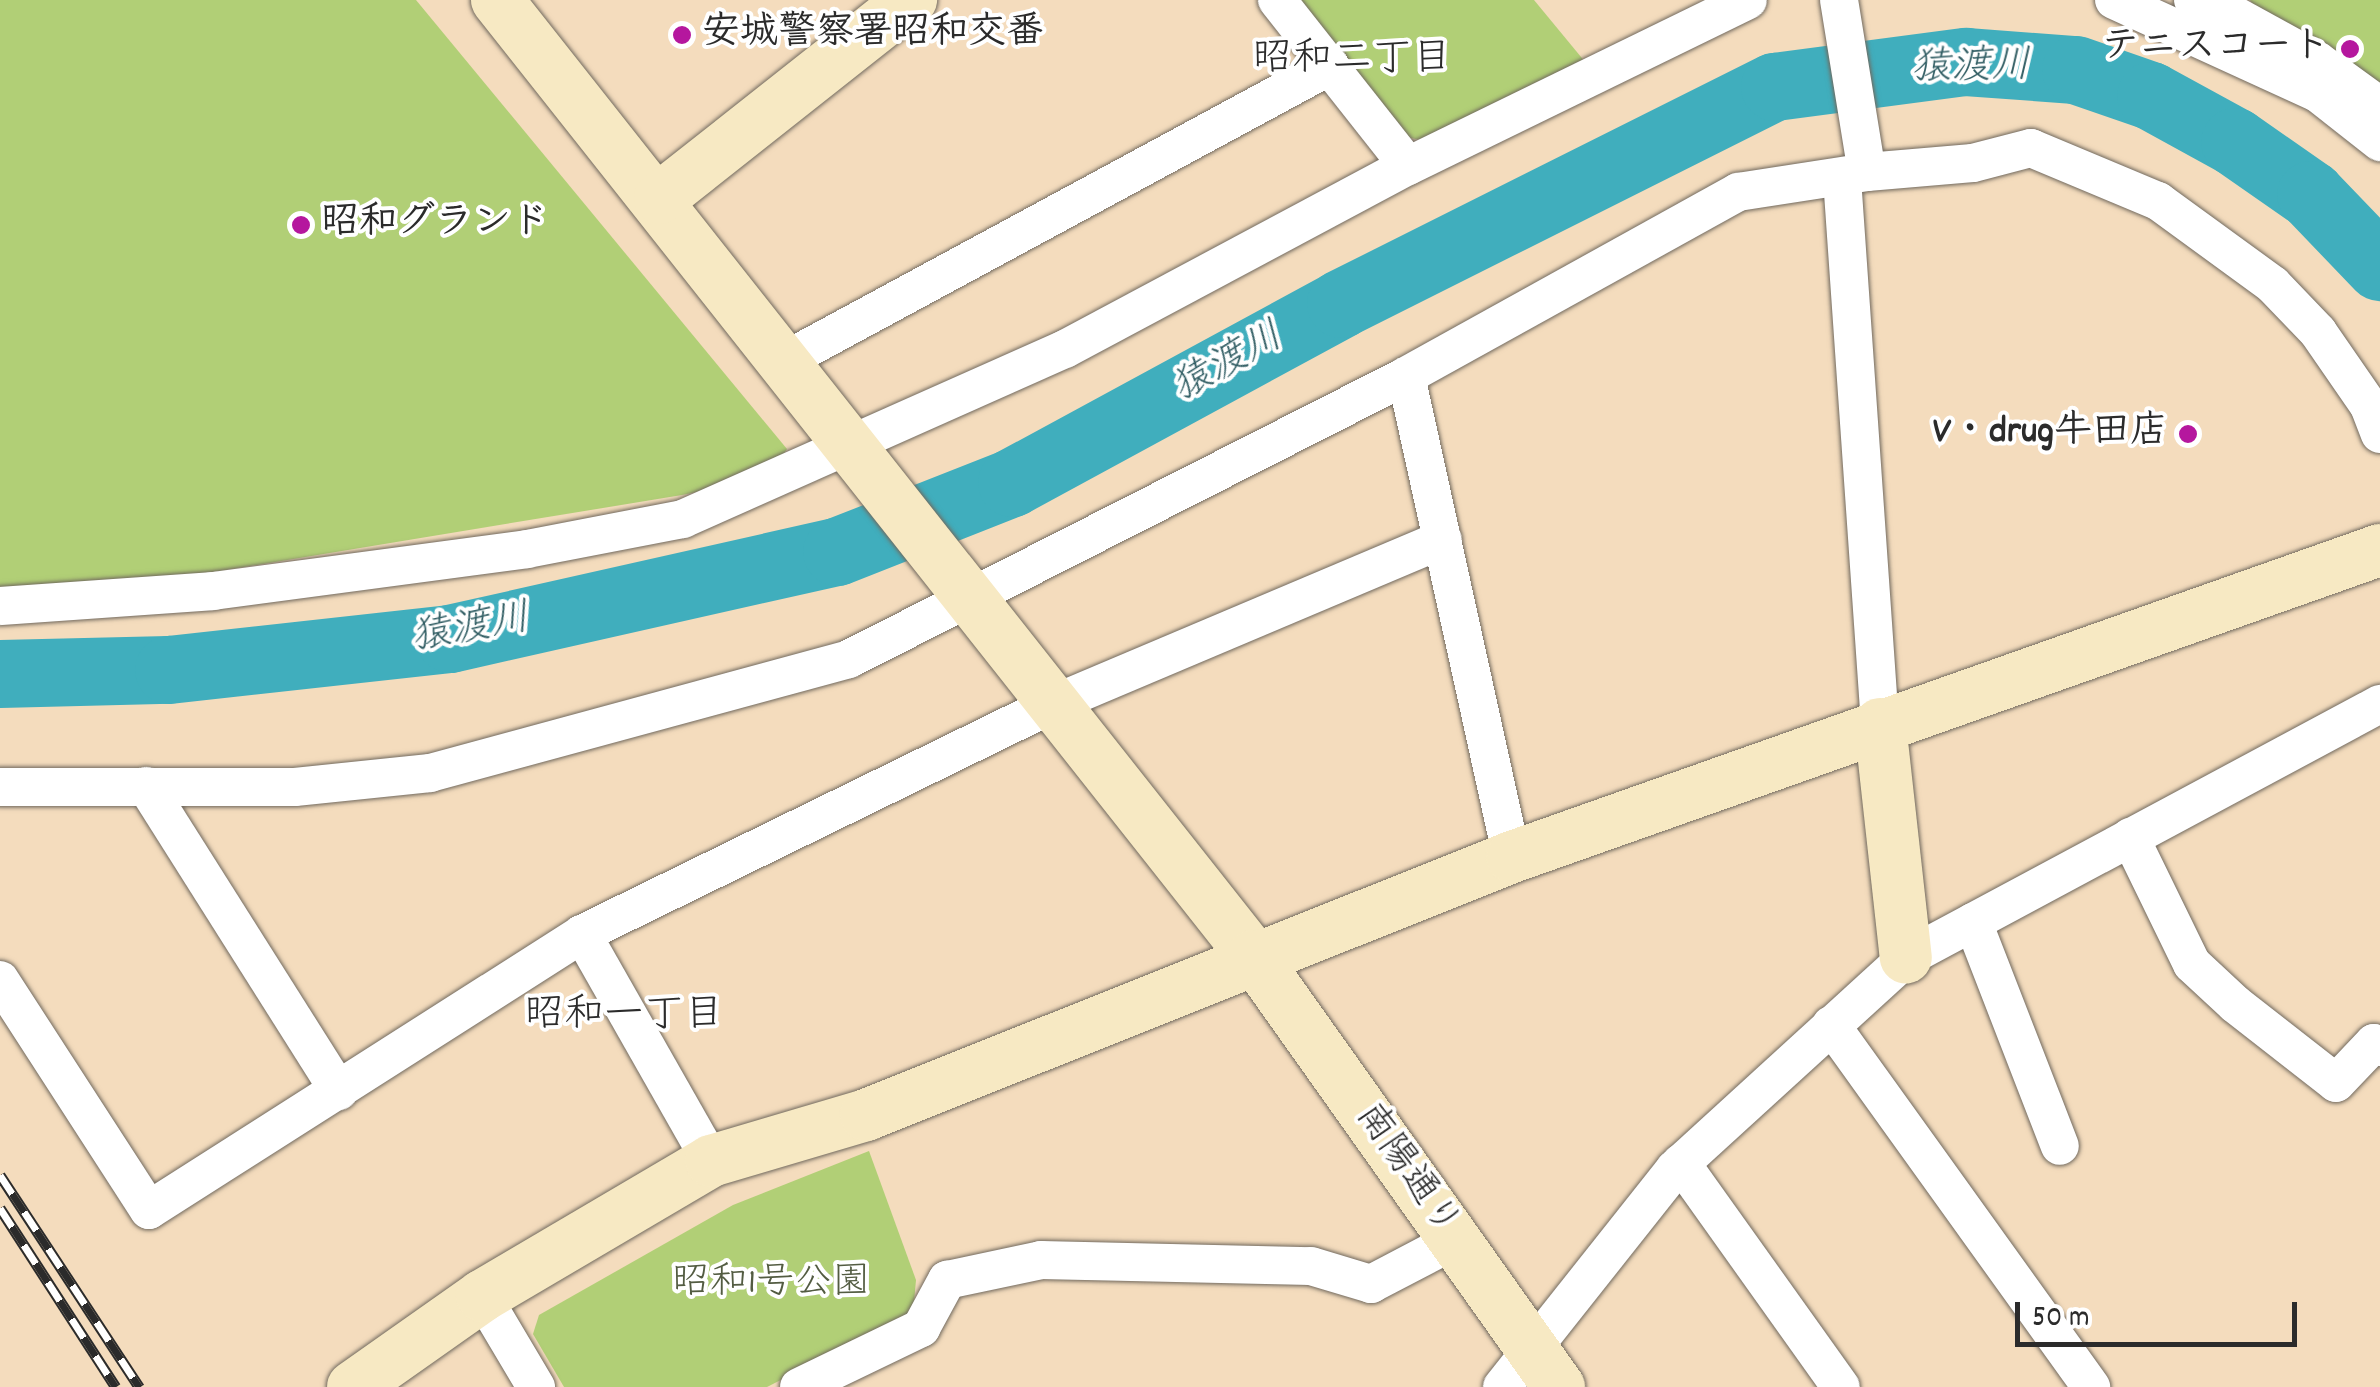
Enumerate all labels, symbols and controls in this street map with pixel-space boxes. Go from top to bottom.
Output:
place label: 安城警察署昭和交番 [702,12,1044,58]
marker: 安城警察署昭和交番 [671,24,693,46]
place label: テニスコート [2102,26,2330,72]
district label: 昭和二丁目 [1252,38,1452,86]
marker: テニスコート [2339,38,2361,60]
water label: 猿渡川 [1911,45,2031,95]
place label: 昭和グランド [321,202,549,248]
marker: 昭和グランド [290,214,312,236]
water label: 猿渡川 [1165,315,1293,415]
place label: V・drug牛田店 [1933,411,2168,457]
marker: V・drug牛田店 [2177,423,2199,445]
water label: 猿渡川 [408,597,534,665]
district label: 昭和一丁目 [524,994,724,1042]
street label: 南陽通り [1344,1096,1468,1246]
park label: 昭和1号公園 [672,1262,870,1308]
scale bar [2020,1282,2302,1344]
text: 50 m [2032,1298,2090,1341]

